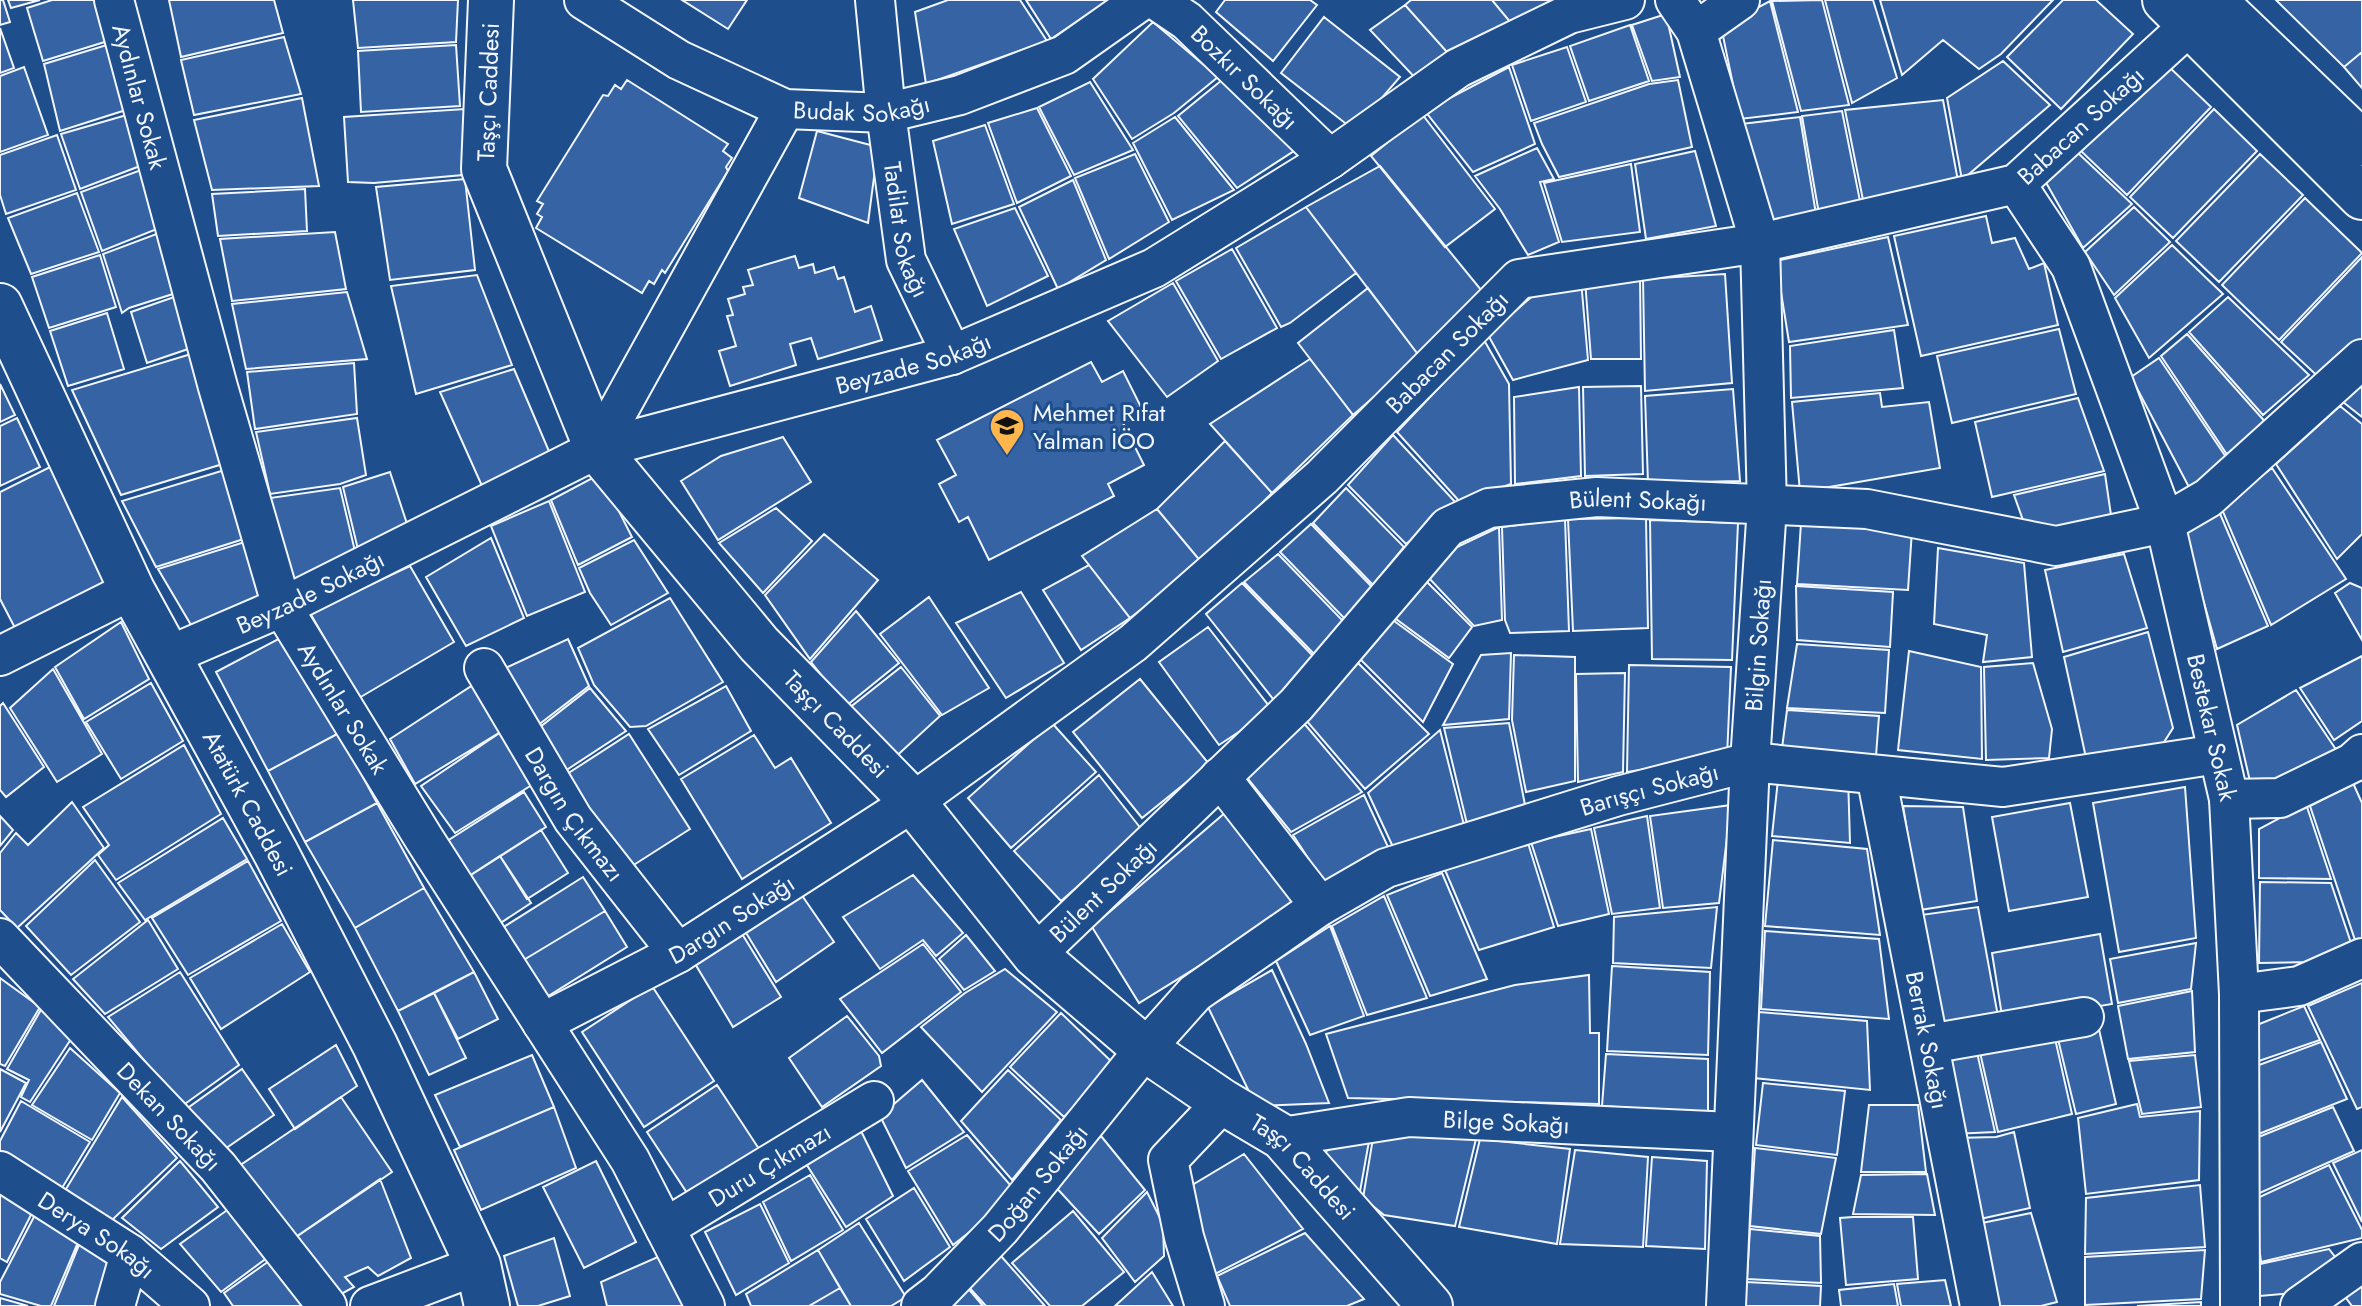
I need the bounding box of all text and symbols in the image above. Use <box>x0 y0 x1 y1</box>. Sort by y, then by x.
street label: Bozkır Sokağı <box>1183 17 1307 137</box>
street label: Aydınlar Sokak <box>104 20 176 174</box>
street label: Taşçı Caddesi <box>468 22 508 162</box>
street label: Babacan Sokağı <box>2009 58 2152 193</box>
street label: Budak Sokağı <box>792 85 933 131</box>
street label: Tadilat Sokağı <box>875 159 939 303</box>
street label: Babacan Sokağı <box>1377 282 1516 421</box>
street label: Beyzade Sokağı <box>831 323 996 403</box>
place label: Mehmet Rıfat Yalman İÖO <box>1033 395 1166 458</box>
school or university icon: Mehmet Rıfat Yalman İÖO <box>988 407 1026 457</box>
street label: Bülent Sokağı <box>1567 479 1707 519</box>
street label: Beyzade Sokağı <box>231 541 390 642</box>
street label: Bilgin Sokağı <box>1736 577 1780 713</box>
street label: Aydınlar Sokak <box>290 635 398 781</box>
street label: Bestekar Sokak <box>2178 650 2246 805</box>
street label: Taşçı Caddesi <box>776 662 898 786</box>
street label: Atatürk Caddesi <box>195 724 302 882</box>
street label: Dargın Çıkmazı <box>517 740 633 889</box>
street label: Barışçı Sokağı <box>1575 753 1722 824</box>
street label: Bülent Sokağı <box>1041 830 1165 950</box>
street label: Dargın Sokağı <box>662 865 801 973</box>
street label: Berrak Sokağı <box>1897 968 1959 1112</box>
street label: Dekan Sokağı <box>109 1054 230 1179</box>
street label: Bilge Sokağı <box>1442 1101 1570 1142</box>
street label: Taşçı Caddesi <box>1244 1105 1364 1227</box>
street label: Duru Çıkmazı <box>701 1114 837 1215</box>
street label: Doğan Sokağı <box>979 1116 1096 1250</box>
street label: Derya Sokağı <box>31 1182 164 1286</box>

